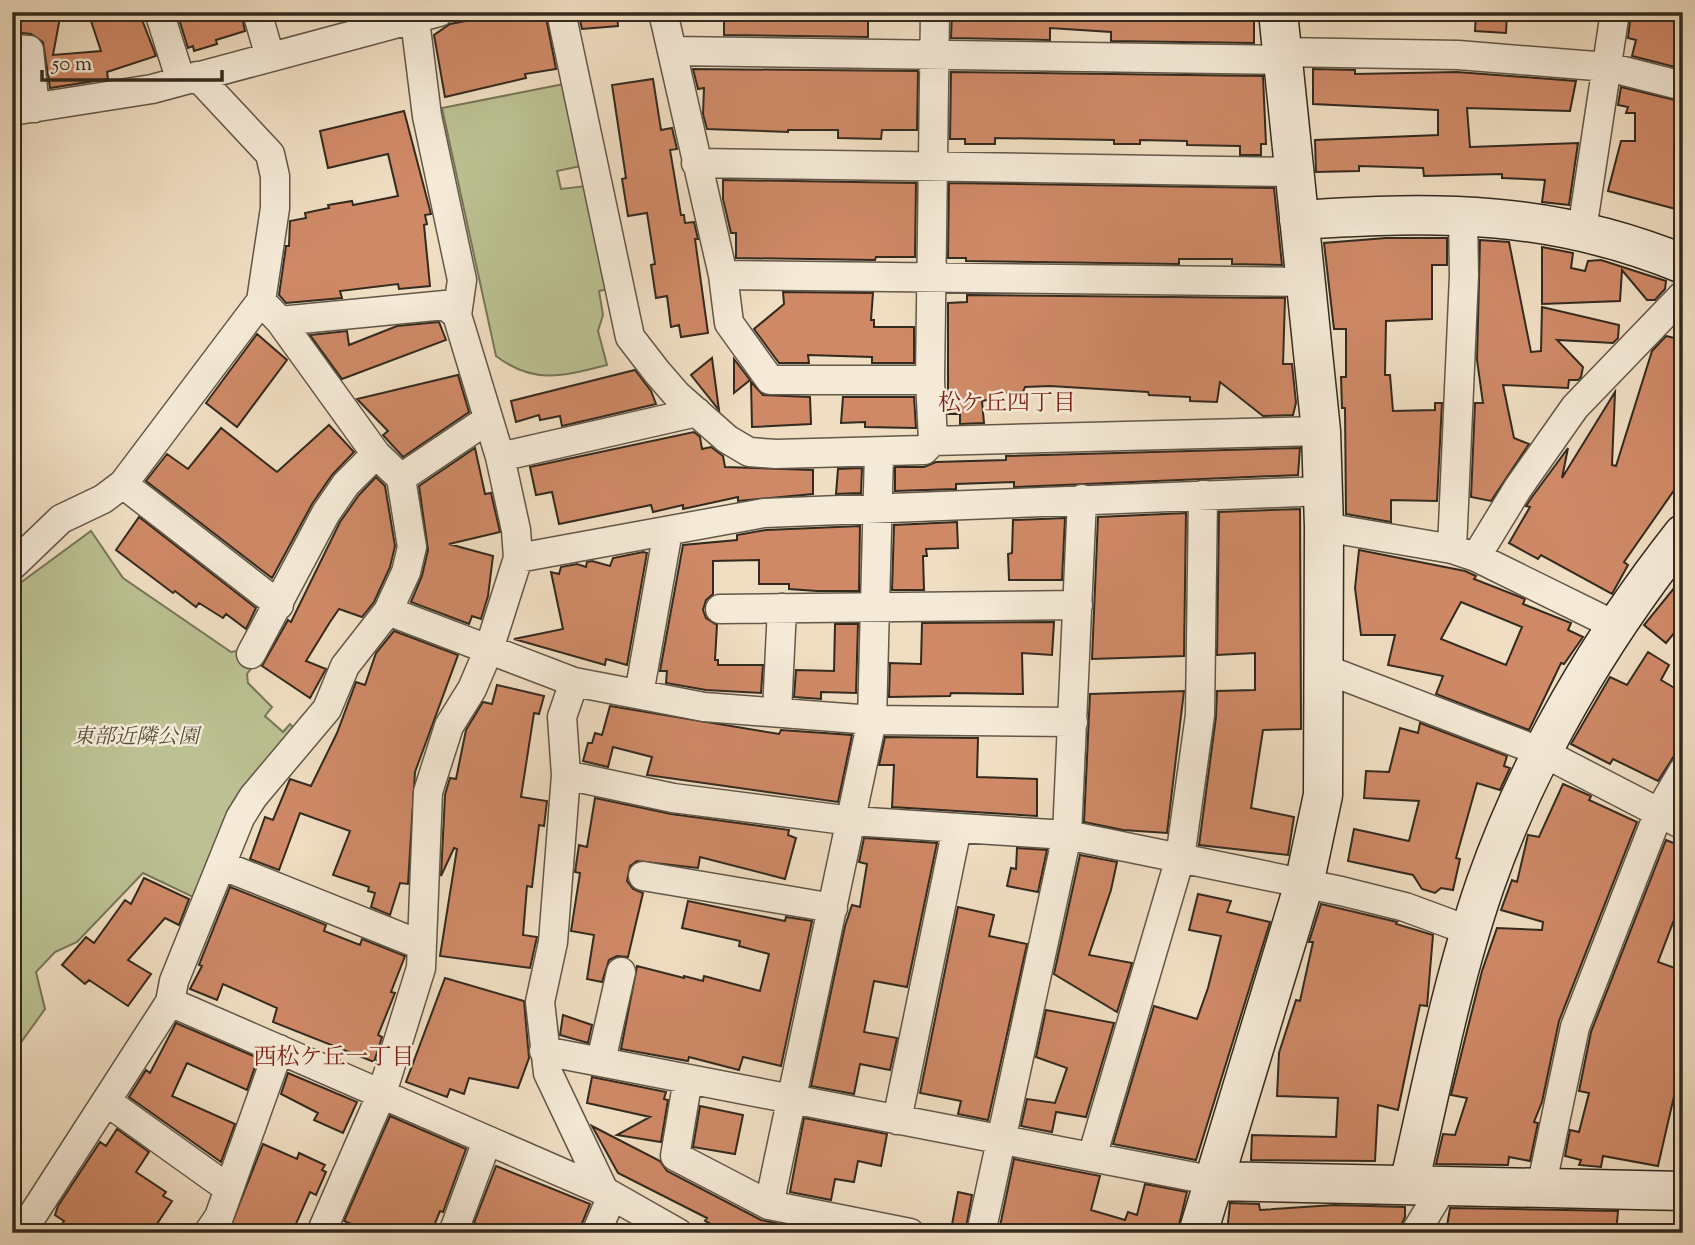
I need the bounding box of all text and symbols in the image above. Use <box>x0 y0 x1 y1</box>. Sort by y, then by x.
scale bar <box>42 38 222 82</box>
text: 50 m <box>51 50 92 80</box>
district label: 松ケ丘四丁目 <box>938 388 1076 421</box>
park label: 東部近隣公園 <box>73 723 202 753</box>
district label: 西松ケ丘一丁目 <box>254 1042 415 1075</box>

